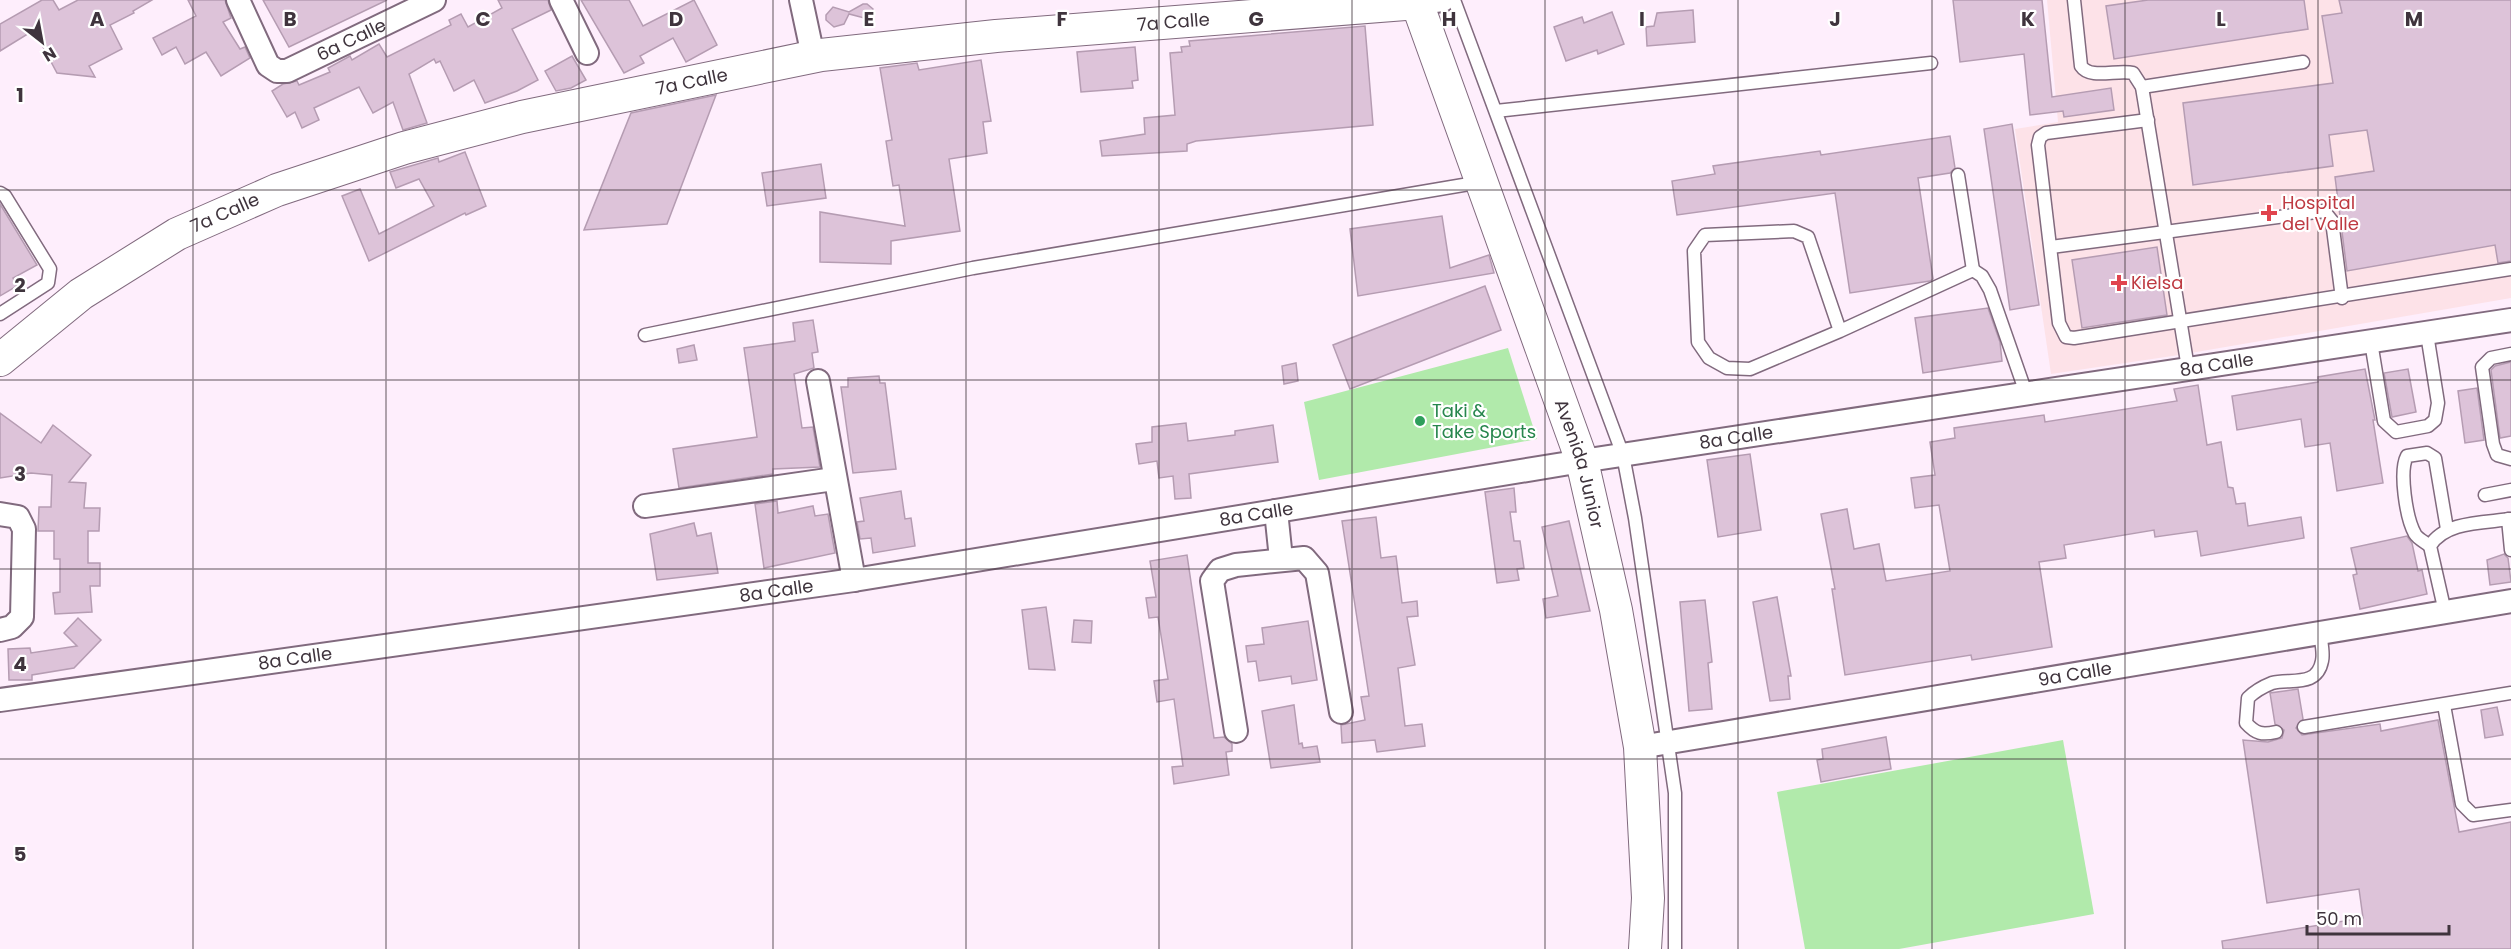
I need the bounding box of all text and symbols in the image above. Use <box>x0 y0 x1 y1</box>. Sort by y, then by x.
text: A <box>90 5 105 33</box>
text: B <box>283 5 297 33</box>
text: C <box>475 5 491 33</box>
text: D <box>669 5 683 33</box>
text: E <box>864 5 874 33</box>
text: F <box>1057 5 1068 33</box>
text: G <box>1248 5 1264 33</box>
text: H <box>1442 5 1456 33</box>
text: I <box>1639 5 1645 33</box>
text: J <box>1829 5 1841 33</box>
text: K <box>2021 5 2035 33</box>
text: L <box>2216 5 2226 33</box>
text: M <box>2405 5 2423 33</box>
street label: 7a Calle <box>1136 6 1211 37</box>
north arrow <box>12 12 72 72</box>
street label: 6a Calle <box>312 12 390 67</box>
text: N <box>38 41 61 67</box>
street label: 7a Calle <box>653 62 730 101</box>
text: 1 <box>16 81 24 109</box>
street label: 7a Calle <box>186 186 263 239</box>
place label: Hospital del Valle <box>2282 190 2359 236</box>
marker: Hospital del Valle <box>2260 204 2278 222</box>
place label: Kielsa <box>2131 270 2183 295</box>
text: 2 <box>14 271 26 299</box>
marker: Kielsa <box>2112 276 2126 290</box>
street label: 8a Calle <box>2178 346 2255 382</box>
street label: Avenida Junior <box>1549 396 1610 531</box>
place label: Taki & Take Sports <box>1432 398 1536 444</box>
marker: Taki & Take Sports <box>1413 414 1427 428</box>
street label: 8a Calle <box>1697 419 1775 455</box>
text: 3 <box>14 460 26 488</box>
street label: 8a Calle <box>1217 495 1295 532</box>
street label: 8a Calle <box>738 573 815 608</box>
street label: 8a Calle <box>256 640 334 676</box>
text: 4 <box>13 650 27 678</box>
street label: 9a Calle <box>2036 655 2114 692</box>
text: 5 <box>14 840 27 868</box>
scale bar <box>2307 898 2450 936</box>
text: 50 m <box>2316 906 2362 931</box>

